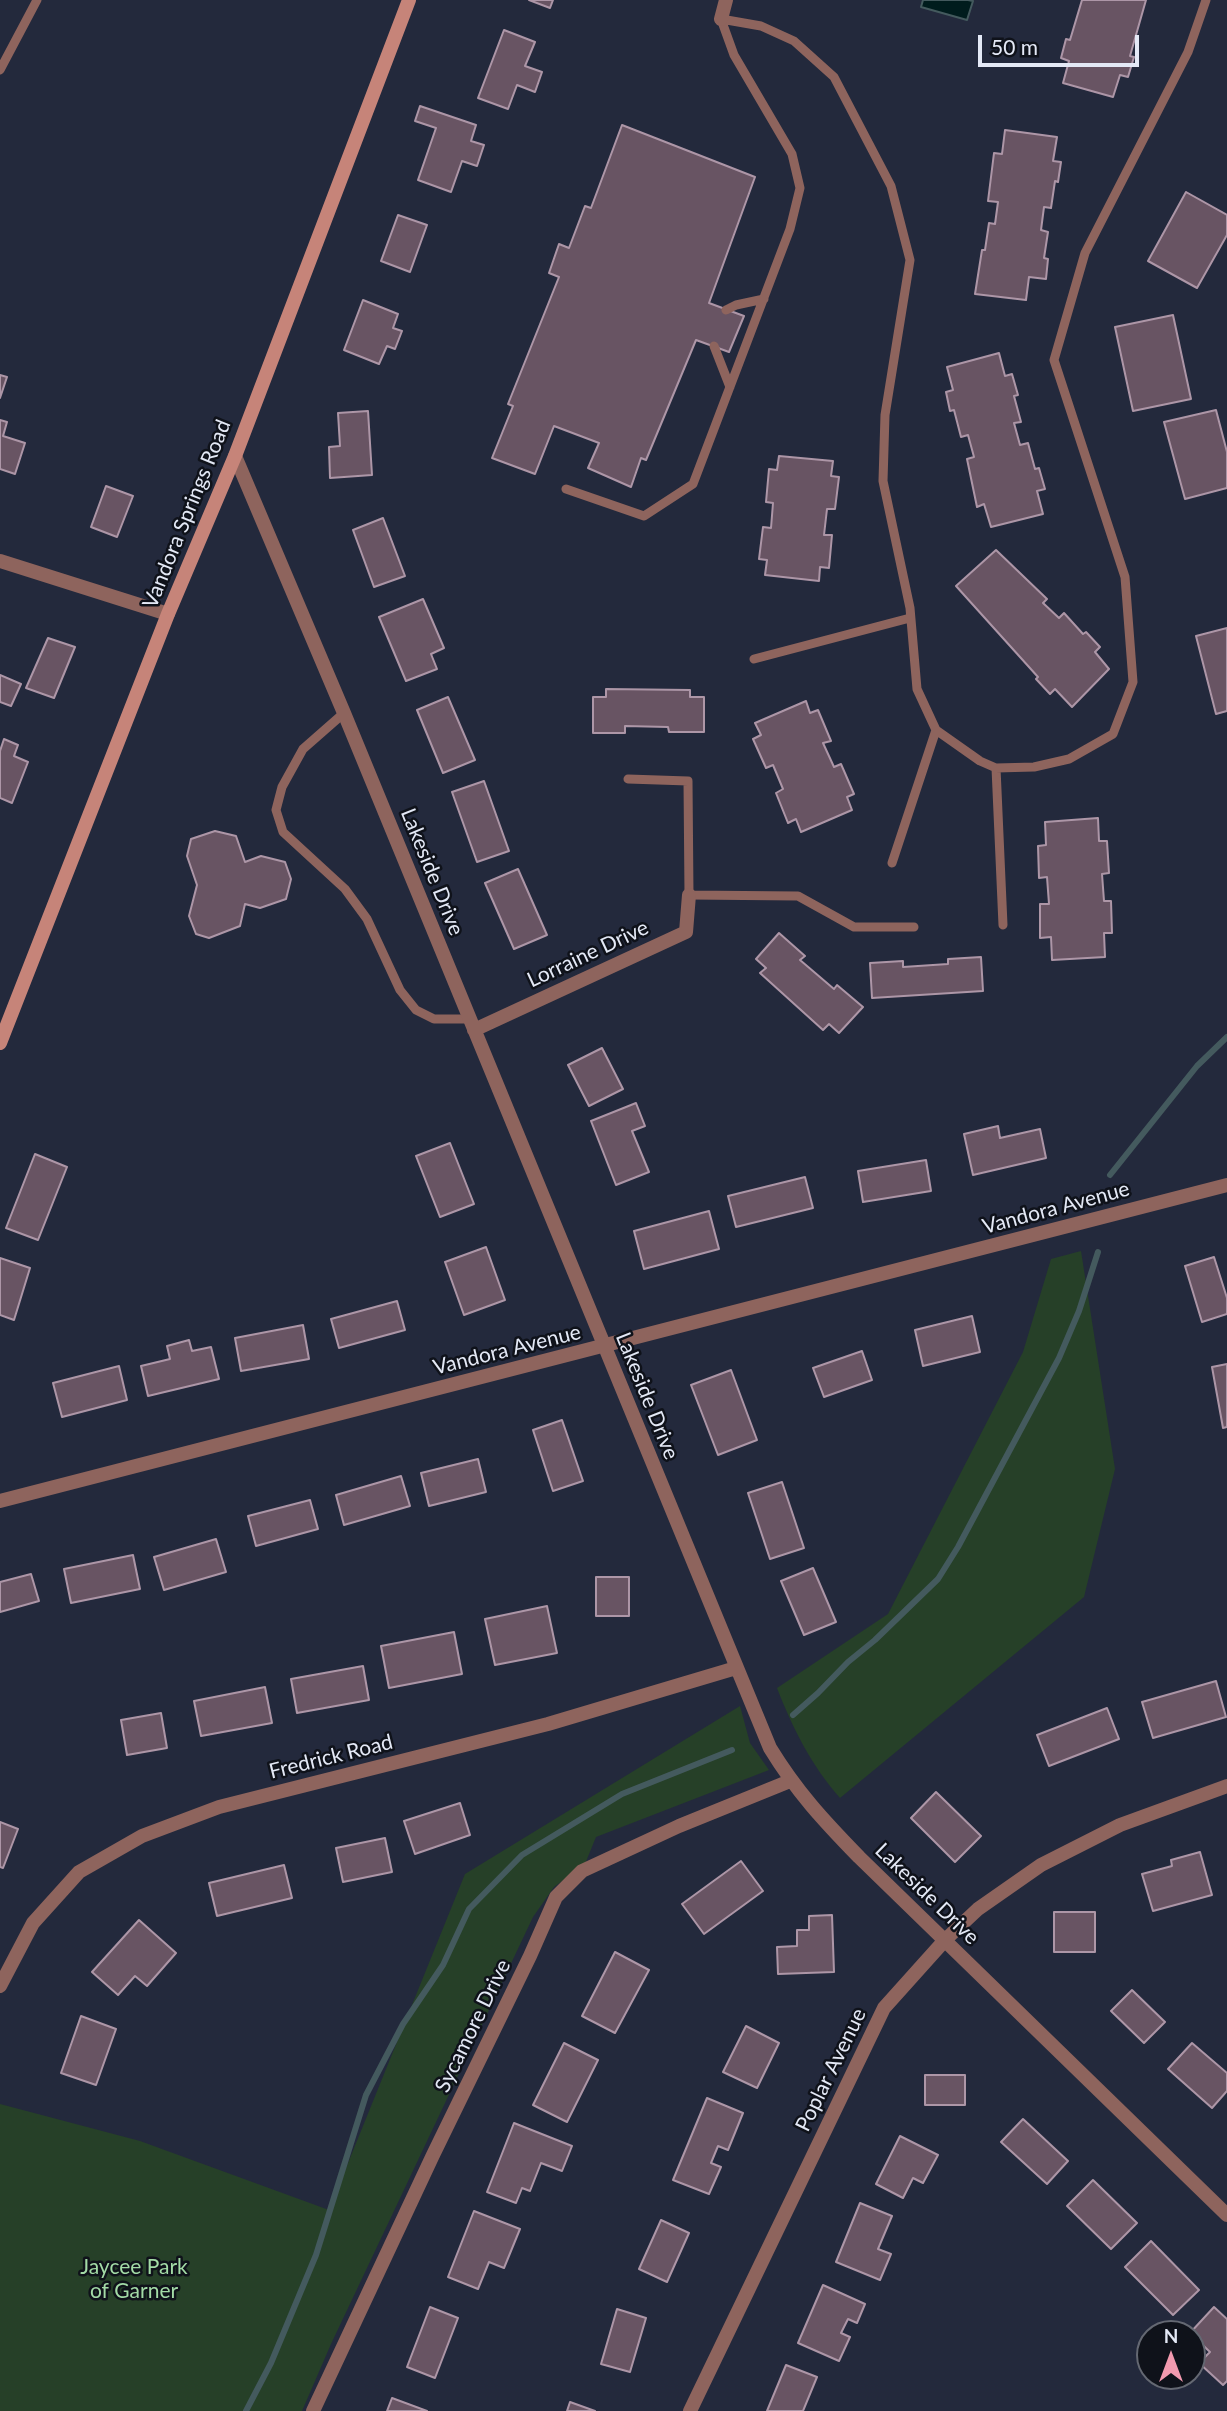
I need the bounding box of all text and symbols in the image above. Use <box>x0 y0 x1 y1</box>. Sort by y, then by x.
scale bar <box>982 21 1143 65</box>
text: 50 m <box>991 34 1038 59</box>
street label: Vandora Springs Road <box>138 416 236 612</box>
street label: Lakeside Drive <box>395 805 469 939</box>
street label: Lorraine Drive <box>523 915 653 993</box>
street label: Vandora Avenue <box>980 1176 1132 1240</box>
street label: Vandora Avenue <box>431 1319 583 1381</box>
street label: Lakeside Drive <box>610 1329 684 1463</box>
street label: Fredrick Road <box>267 1729 395 1785</box>
street label: Lakeside Drive <box>870 1838 984 1950</box>
street label: Sycamore Drive <box>430 1955 516 2097</box>
street label: Poplar Avenue <box>790 2004 872 2136</box>
park label: Jaycee Park of Garner <box>80 2254 188 2304</box>
north arrow <box>1136 2320 1206 2390</box>
text: N <box>1164 2324 1178 2347</box>

